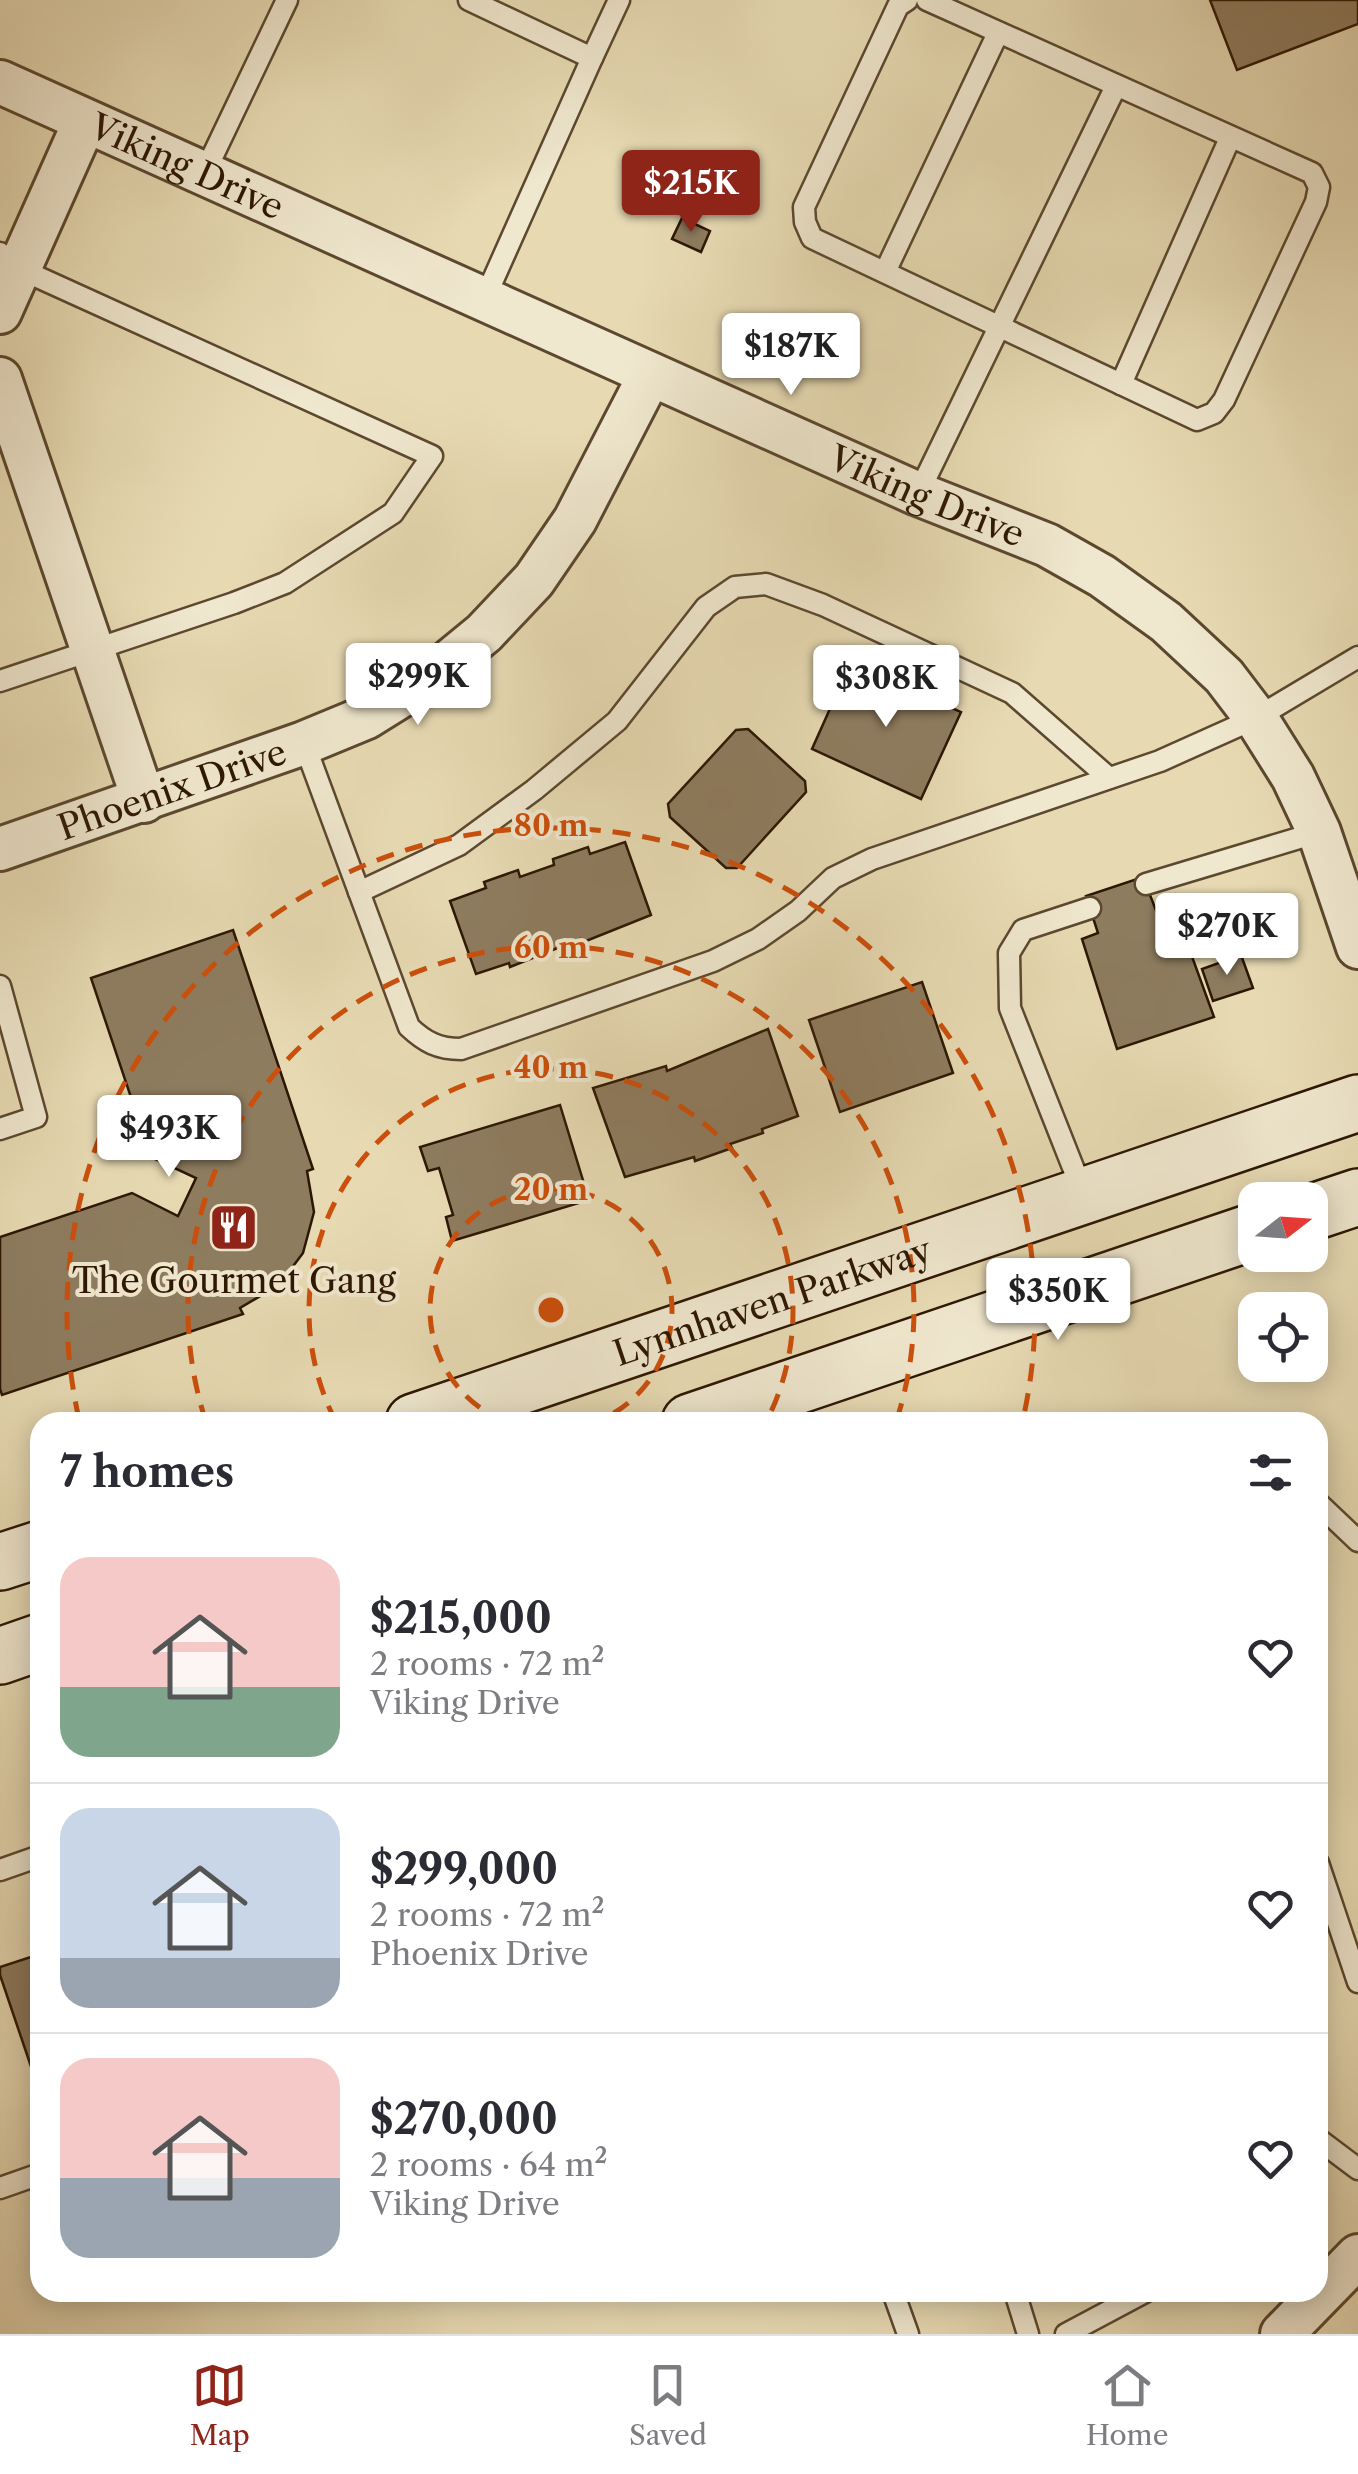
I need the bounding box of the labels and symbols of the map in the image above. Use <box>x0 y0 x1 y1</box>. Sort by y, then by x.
street label: Viking Drive <box>83 103 291 228</box>
pin: $215K <box>621 150 761 235</box>
pin: $187K <box>721 313 861 398</box>
street label: Viking Drive <box>822 435 1031 555</box>
pin: $299K <box>348 643 488 728</box>
pin: $308K <box>816 645 956 730</box>
street label: Phoenix Drive <box>52 729 292 849</box>
text: 80 m <box>513 807 589 844</box>
pin: $270K <box>1157 893 1297 978</box>
text: 60 m <box>514 929 588 966</box>
text: 40 m <box>514 1049 588 1086</box>
pin: $493K <box>99 1095 239 1180</box>
text: 20 m <box>514 1171 588 1208</box>
north arrow <box>1238 1182 1328 1272</box>
restaurant icon: The Gourmet Gang <box>208 1202 260 1254</box>
street label: Lynnhaven Parkway <box>607 1227 937 1375</box>
pin: $350K <box>988 1258 1128 1343</box>
place label: The Gourmet Gang <box>72 1259 396 1302</box>
centre of rings <box>533 1292 569 1328</box>

